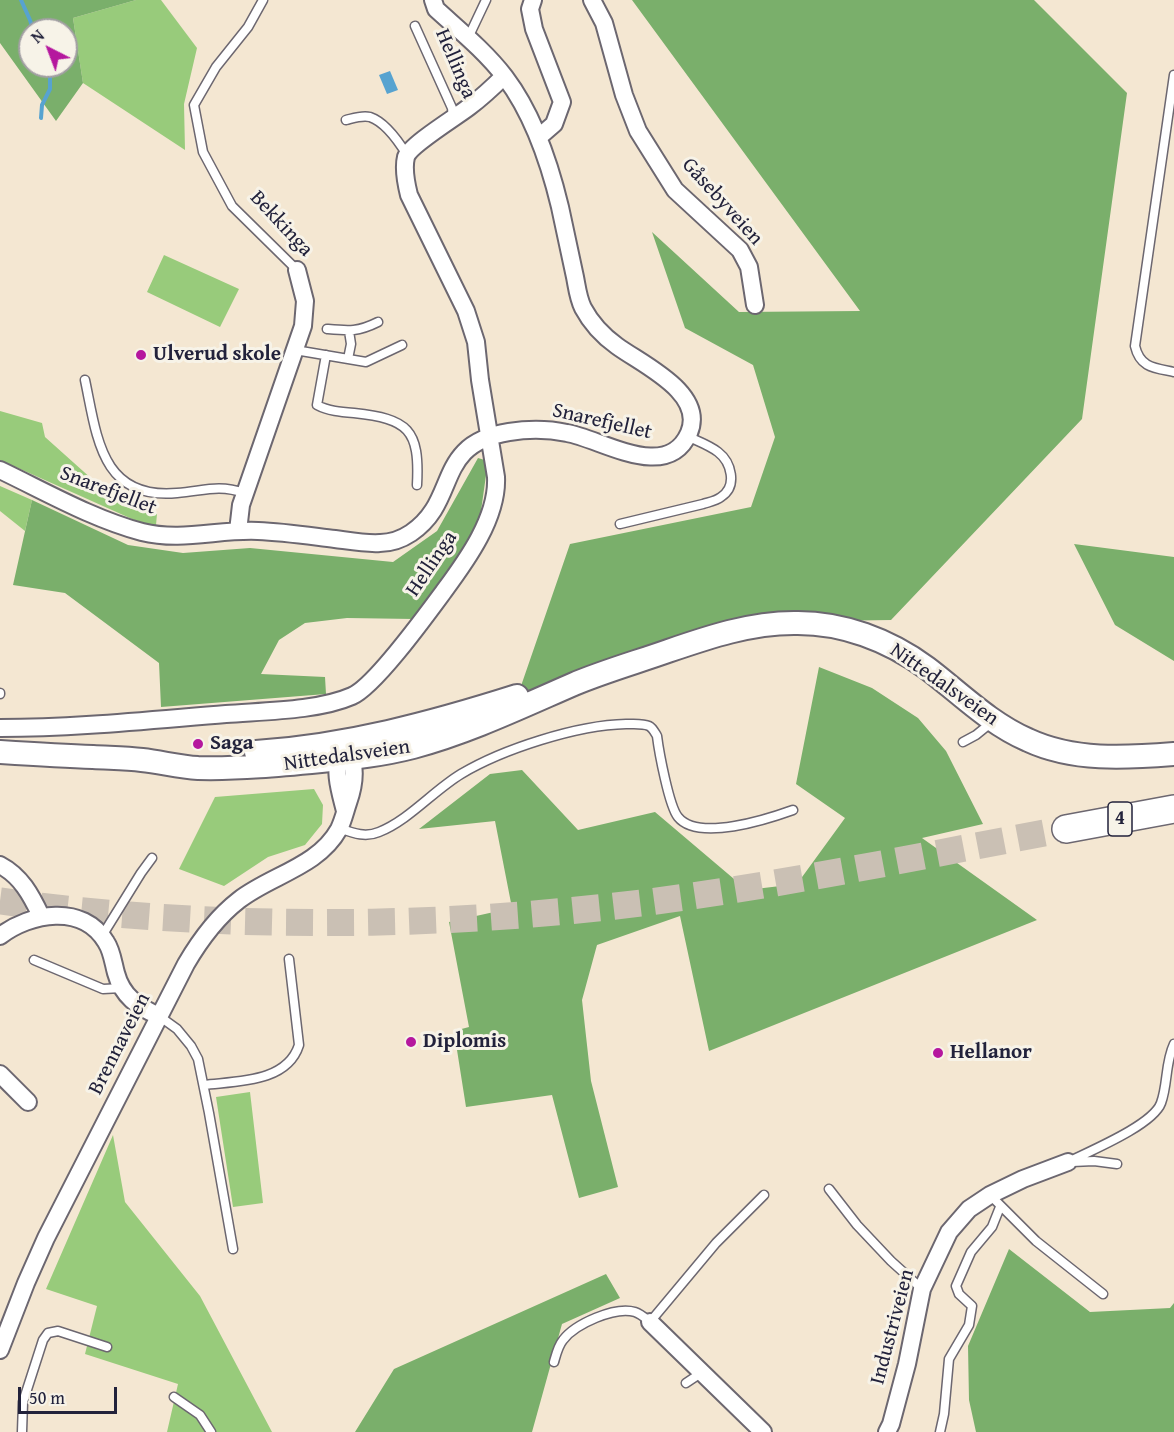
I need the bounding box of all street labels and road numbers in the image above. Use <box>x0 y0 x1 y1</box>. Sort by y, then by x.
street label: Hellinga <box>429 25 481 103</box>
street label: Gåsebyveien <box>676 153 768 251</box>
street label: Bekkinga <box>244 186 318 262</box>
street label: Snarefjellet <box>550 398 654 446</box>
street label: Snarefjellet <box>56 461 160 521</box>
street label: Hellinga <box>401 526 463 602</box>
street label: Nittedalsveien <box>885 638 1003 732</box>
street label: Nittedalsveien <box>282 735 412 777</box>
road number: 4 <box>1108 802 1132 836</box>
street label: Brennaveien <box>84 989 156 1099</box>
street label: Industriveien <box>865 1267 921 1387</box>

